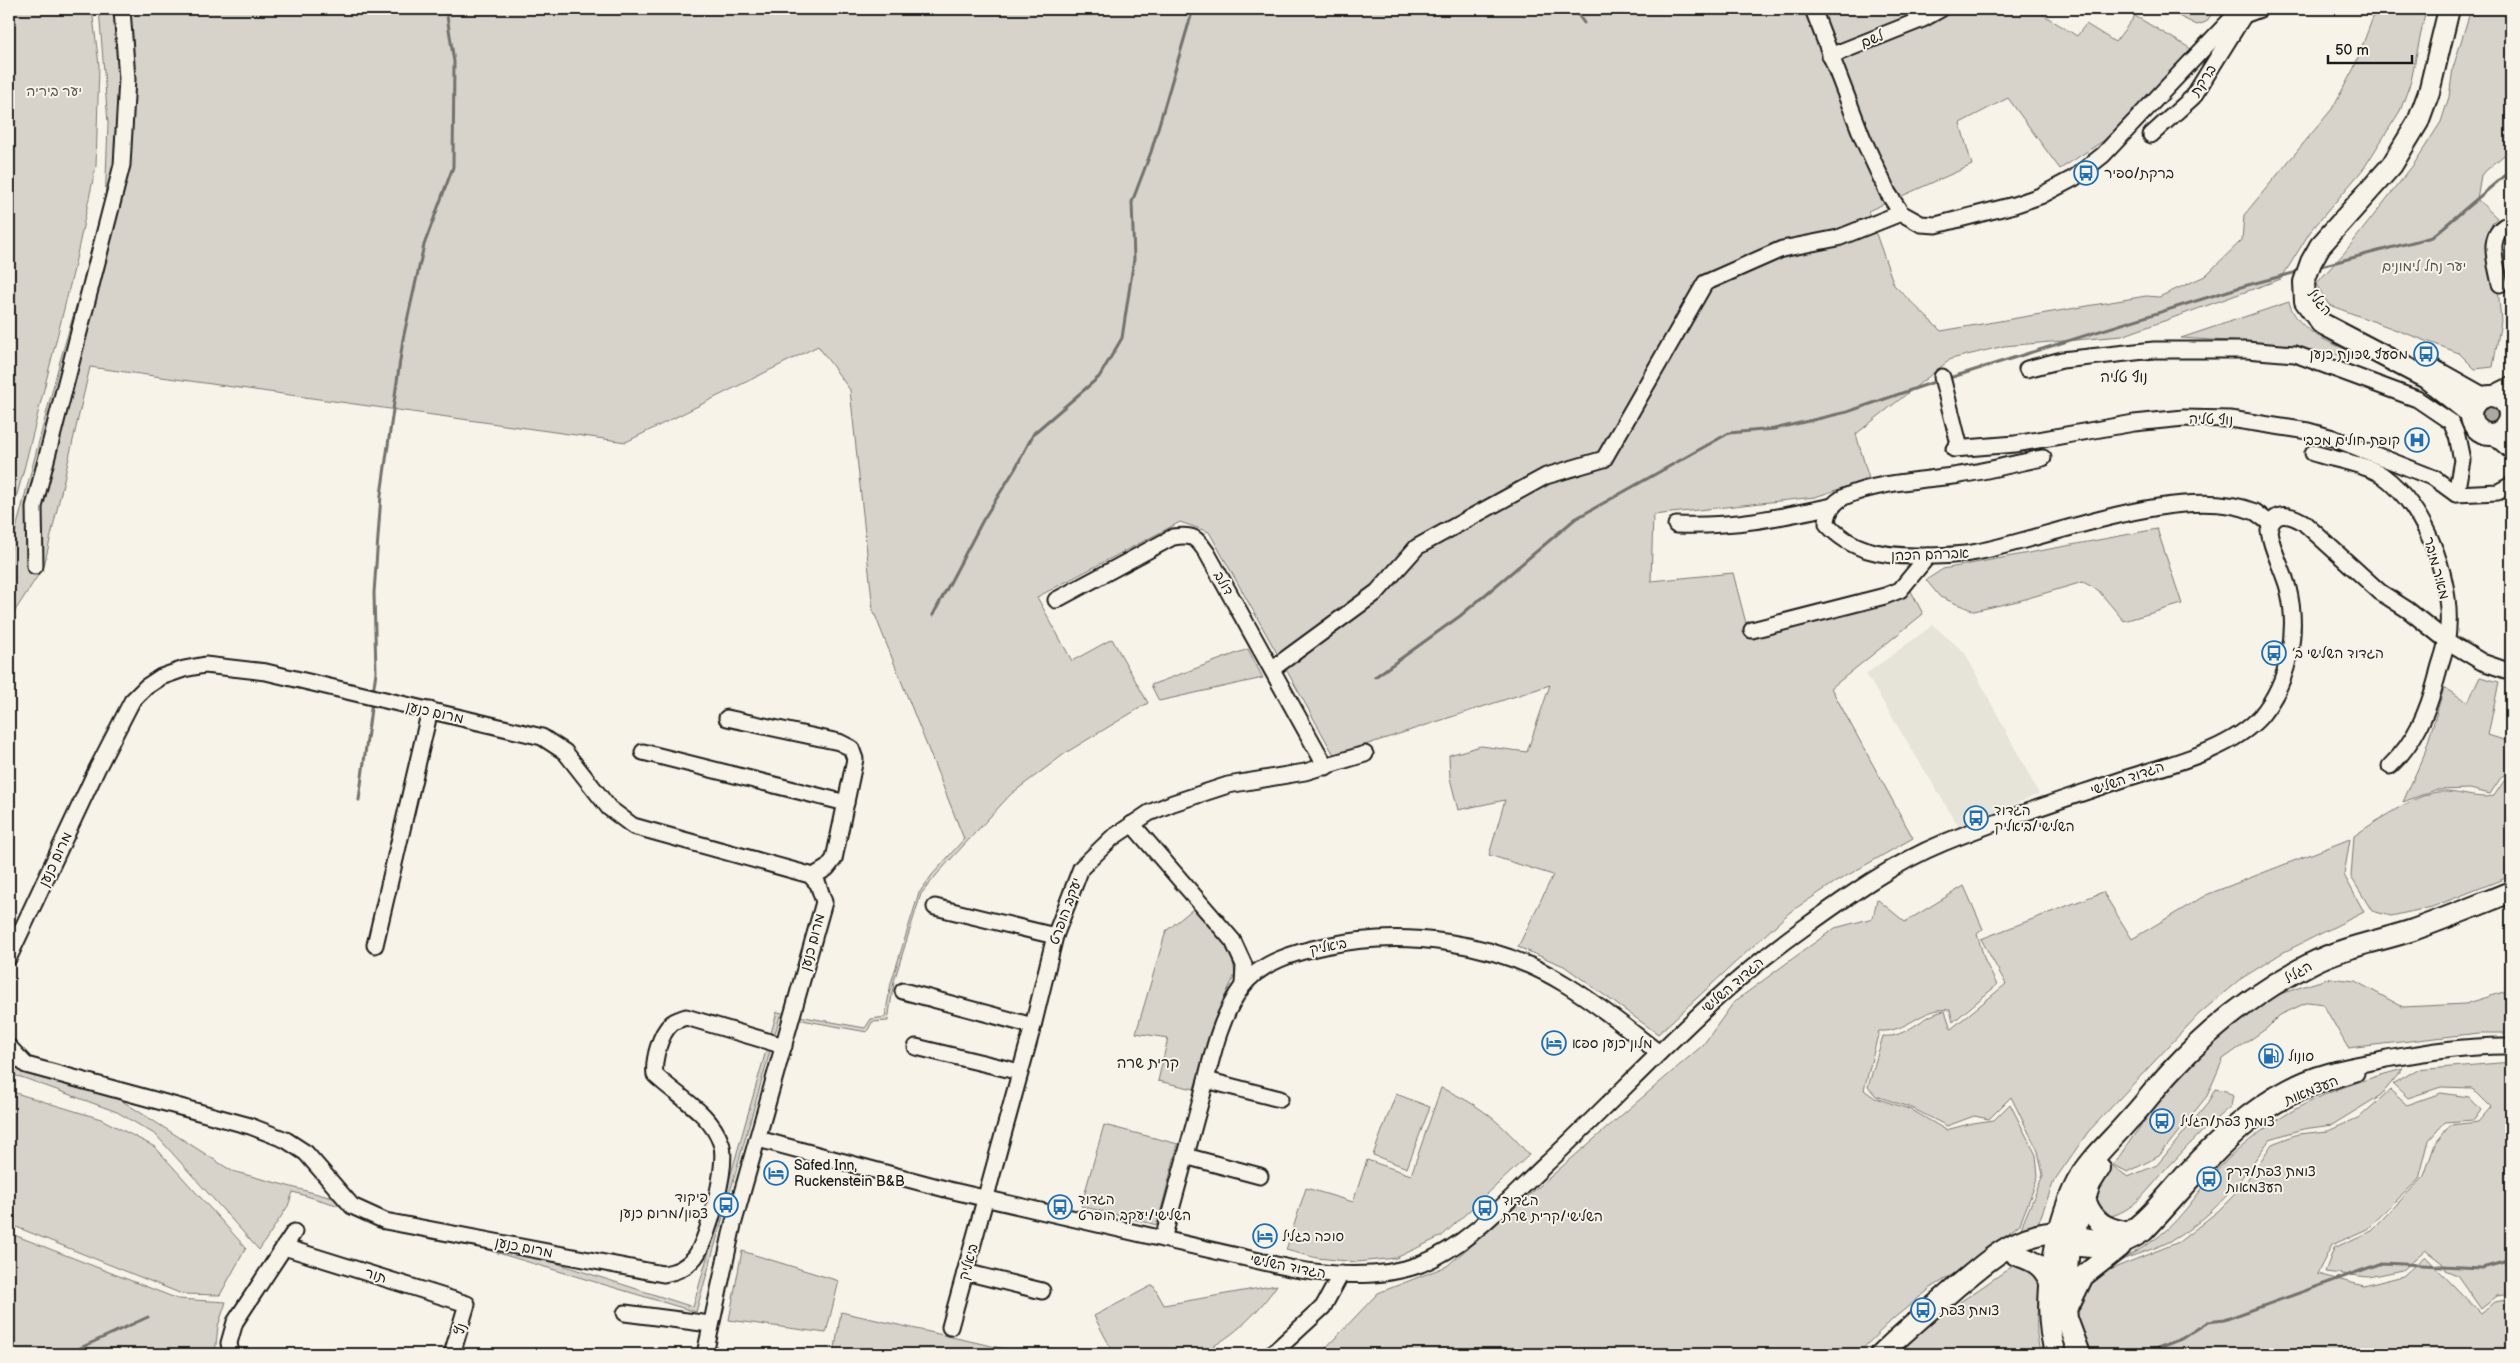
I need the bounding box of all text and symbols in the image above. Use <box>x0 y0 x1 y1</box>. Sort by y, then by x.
street label: לשם <box>1858 27 1887 52</box>
scale bar <box>2328 32 2411 64</box>
text: 50 m <box>2335 41 2369 60</box>
street label: ברקת <box>2186 61 2220 100</box>
park label: יער ביריה <box>26 83 82 100</box>
bus stop icon: ברקת/ספיר <box>2073 160 2099 186</box>
place label: ברקת/ספיר <box>2104 165 2174 182</box>
park label: יער נחל לימונים <box>2382 258 2466 275</box>
street label: הגליל <box>2304 286 2336 319</box>
bus stop icon: מסעף שכונת כנען <box>2413 341 2439 367</box>
place label: מסעף שכונת כנען <box>2309 346 2408 363</box>
district label: נוף טליה <box>2100 368 2148 387</box>
street label: נוף טליה <box>2189 410 2233 429</box>
hospital icon: קופת חולים מכבי <box>2404 427 2430 453</box>
place label: קופת חולים מכבי <box>2303 432 2400 449</box>
street label: מאיר מיבר <box>2420 535 2453 601</box>
street label: אברהם הכהן <box>1891 545 1969 564</box>
street label: דולב <box>1210 568 1237 599</box>
bus stop icon: הגדוד השלישי ב׳ <box>2261 640 2287 666</box>
place label: הגדוד השלישי ב׳ <box>2292 645 2384 662</box>
street label: מרום כנען <box>404 698 465 727</box>
street label: הגדוד השלישי <box>2088 758 2166 799</box>
place label: הגדוד השלישי/ביאליק <box>1994 802 2075 835</box>
bus stop icon: הגדוד השלישי/ביאליק <box>1963 805 1989 831</box>
street label: מרום כנען <box>35 829 76 889</box>
street label: יעקב הופרט <box>1045 875 1085 947</box>
street label: מרום כנען <box>797 912 828 973</box>
street label: ביאליק <box>1308 935 1348 958</box>
street label: הגדוד השלישי <box>1698 954 1767 1017</box>
street label: הגליל <box>2281 958 2315 987</box>
hotel icon: מלון כנען ספא <box>1541 1030 1567 1056</box>
place label: מלון כנען ספא <box>1572 1035 1653 1052</box>
fuel station icon: סונול <box>2258 1043 2284 1069</box>
place label: סונול <box>2288 1048 2314 1065</box>
district label: קרית שרה <box>1117 1054 1179 1073</box>
street label: העצמאות <box>2281 1072 2341 1109</box>
bus stop icon: צומת צפת/הגליל <box>2149 1108 2175 1134</box>
place label: צומת צפת/הגליל <box>2180 1113 2275 1130</box>
place label: Safed Inn, Ruckenstein B&B <box>794 1157 905 1190</box>
hotel icon: Safed Inn, Ruckenstein B&B <box>763 1160 789 1186</box>
place label: צומת צפת/דרך העצמאות <box>2225 1163 2316 1196</box>
bus stop icon: צומת צפת/דרך העצמאות <box>2196 1166 2222 1192</box>
place label: פיקוד צפון/מרום כנען <box>619 1189 708 1222</box>
place label: הגדוד השלישי/יעקב הופרט <box>1078 1191 1191 1224</box>
bus stop icon: פיקוד צפון/מרום כנען <box>713 1192 739 1218</box>
place label: הגדוד השלישי/קרית שרת <box>1501 1192 1603 1225</box>
bus stop icon: הגדוד השלישי/יעקב הופרט <box>1047 1194 1073 1220</box>
bus stop icon: הגדוד השלישי/קרית שרת <box>1472 1195 1498 1221</box>
hotel icon: סוכה בגליל <box>1252 1223 1278 1249</box>
place label: סוכה בגליל <box>1282 1228 1344 1245</box>
street label: מרום כנען <box>493 1234 554 1261</box>
street label: ביאליק <box>955 1242 982 1283</box>
street label: הגדוד השלישי <box>1248 1251 1327 1282</box>
street label: תור <box>363 1264 389 1287</box>
bus stop icon: צומת צפת <box>1910 1297 1936 1323</box>
place label: צומת צפת <box>1939 1302 1999 1319</box>
street label: נץ <box>451 1321 470 1337</box>

